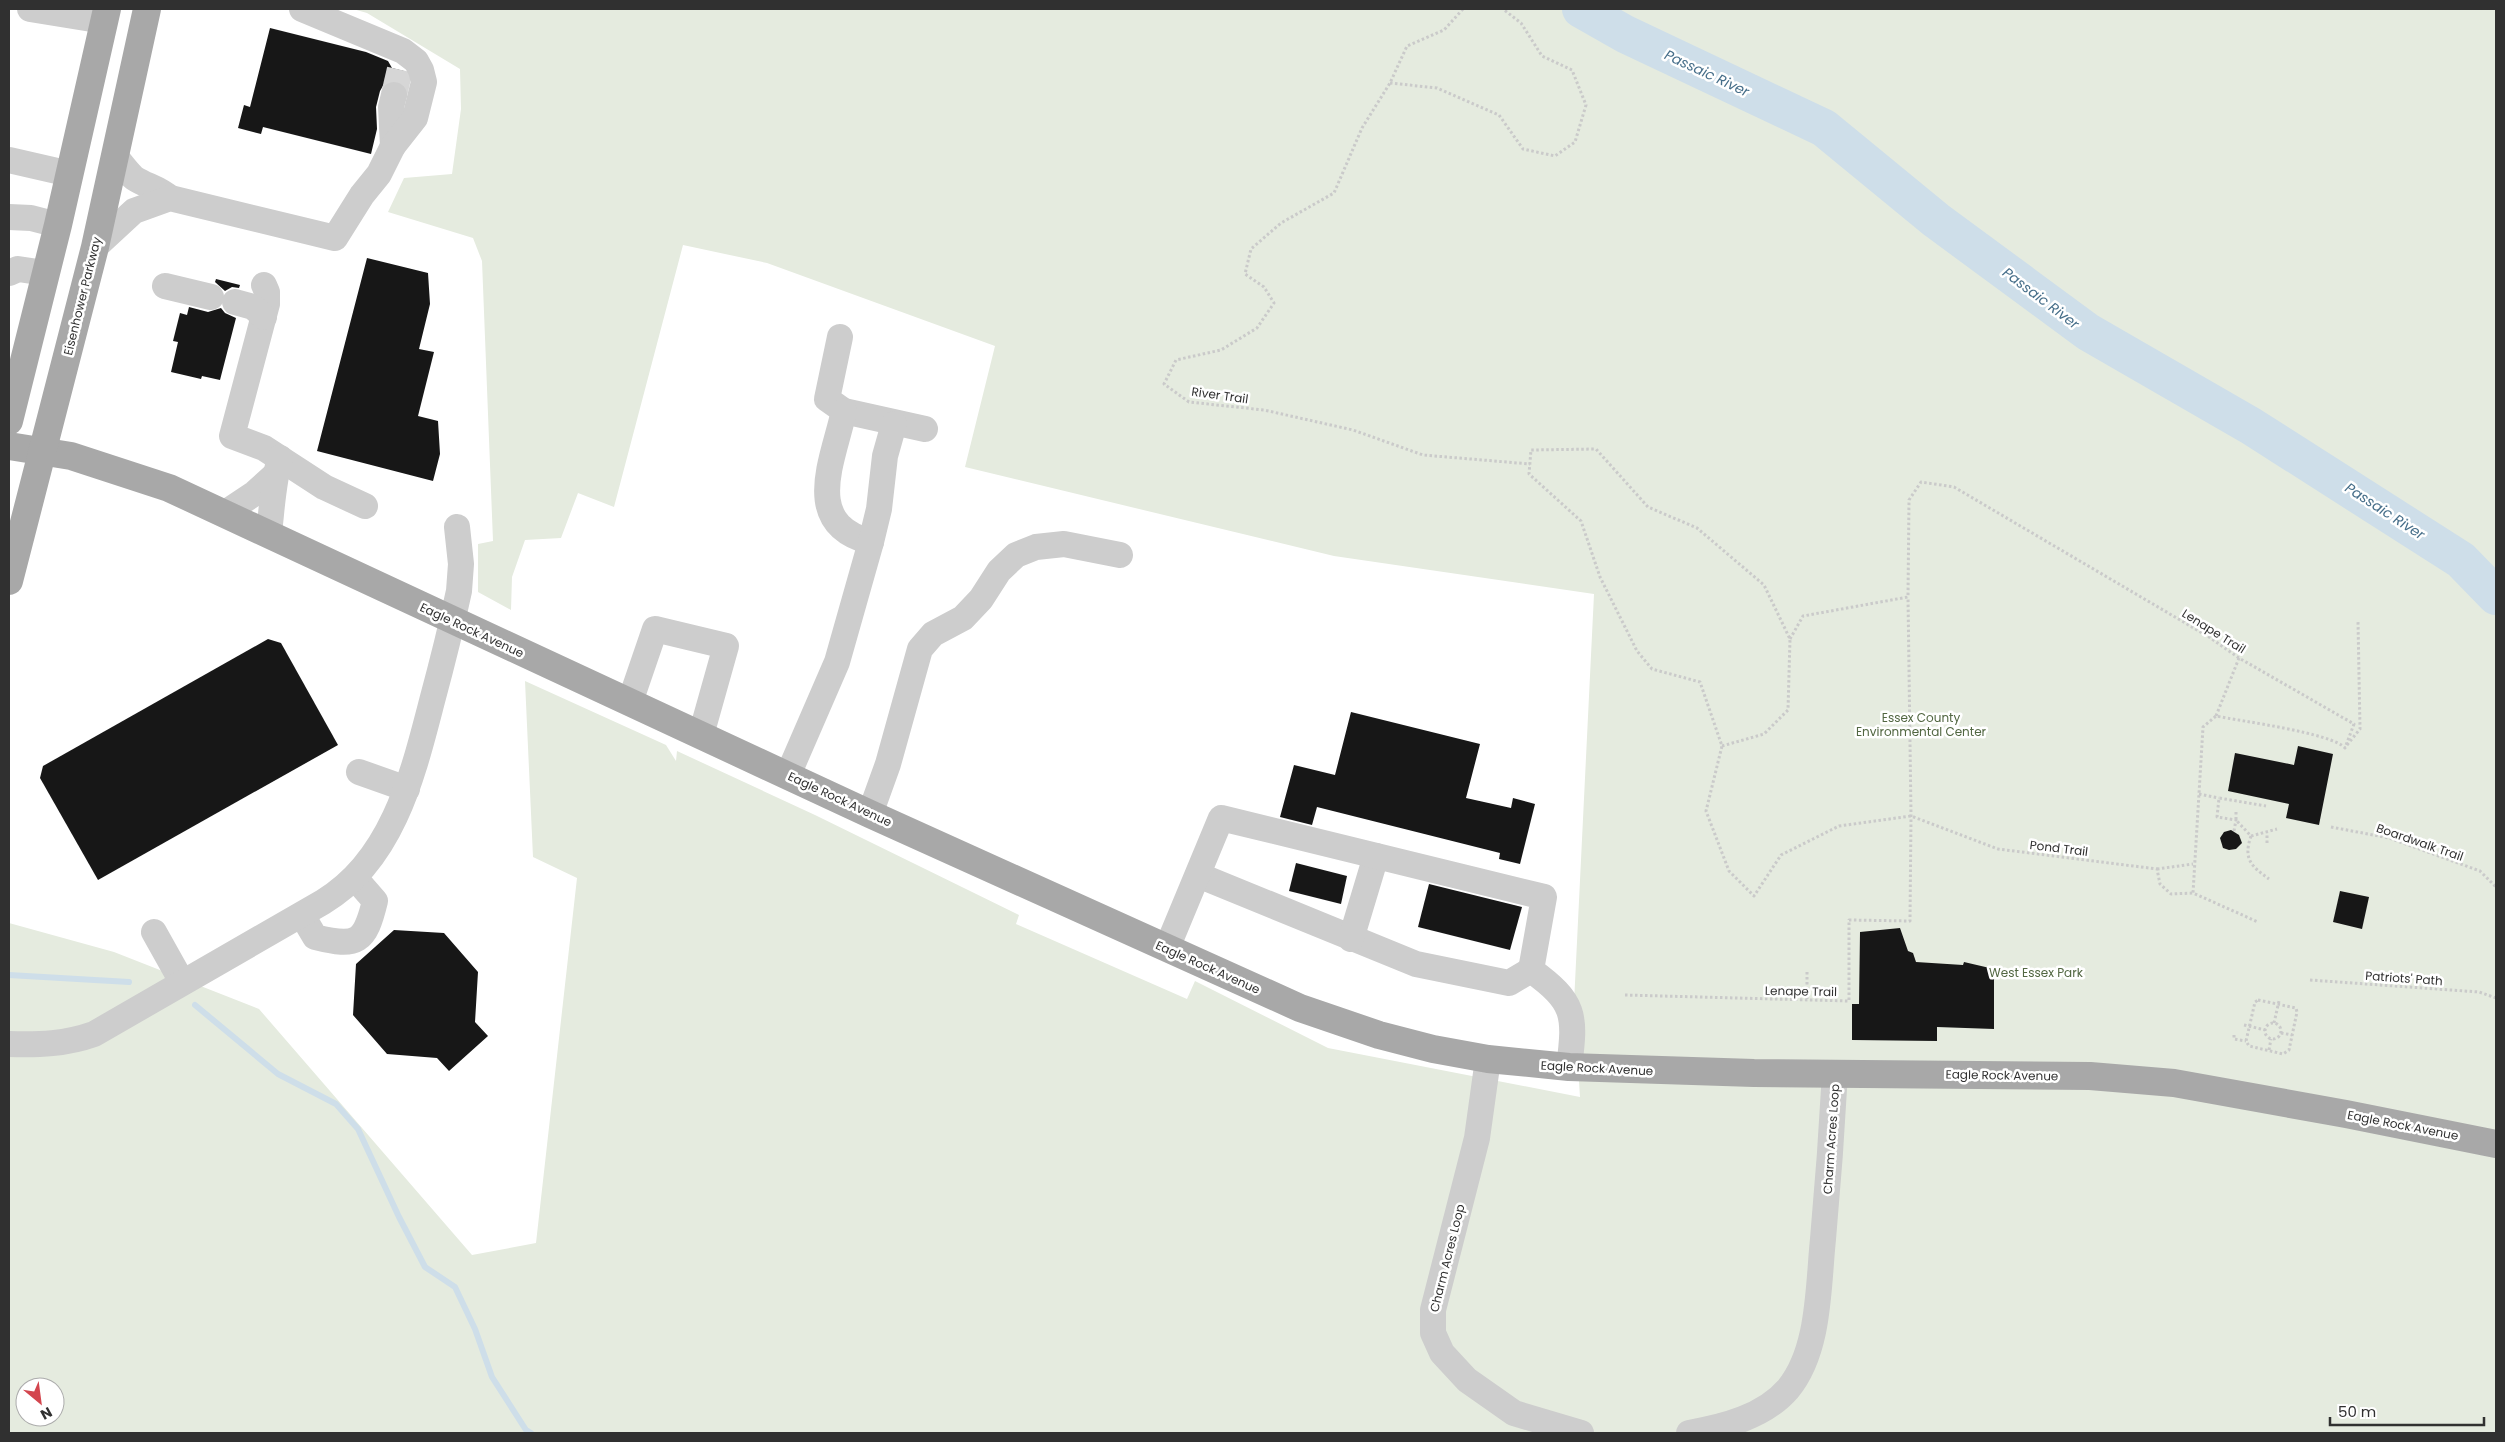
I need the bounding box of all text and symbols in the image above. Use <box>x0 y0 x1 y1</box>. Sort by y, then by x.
water label: Passaic River <box>1661 45 1753 102</box>
street label: Eisenhower Parkway <box>59 235 105 357</box>
water label: Passaic River <box>1998 262 2084 334</box>
street label: River Trail <box>1191 383 1249 407</box>
water label: Passaic River <box>2341 478 2429 545</box>
street label: Eagle Rock Avenue <box>417 598 527 662</box>
street label: Lenape Trail <box>2179 605 2249 657</box>
park label: Essex County Environmental Center <box>1856 709 1987 740</box>
street label: Eagle Rock Avenue <box>785 767 895 831</box>
street label: Boardwalk Trail <box>2374 819 2466 865</box>
street label: Pond Trail <box>2029 836 2089 860</box>
street label: Eagle Rock Avenue <box>1153 936 1263 998</box>
park label: West Essex Park <box>1989 964 2084 981</box>
street label: Patriots' Path <box>2365 967 2443 989</box>
street label: Lenape Trail <box>1765 982 1837 1000</box>
street label: Eagle Rock Avenue <box>1540 1057 1654 1079</box>
street label: Eagle Rock Avenue <box>1946 1066 2058 1084</box>
street label: Charm Acres Loop <box>1819 1083 1843 1195</box>
street label: Eagle Rock Avenue <box>2346 1106 2460 1144</box>
street label: Charm Acres Loop <box>1425 1202 1469 1314</box>
north arrow <box>15 1377 65 1427</box>
scale bar <box>2330 1394 2484 1426</box>
text: 50 m <box>2338 1401 2376 1422</box>
text: N <box>37 1402 56 1425</box>

